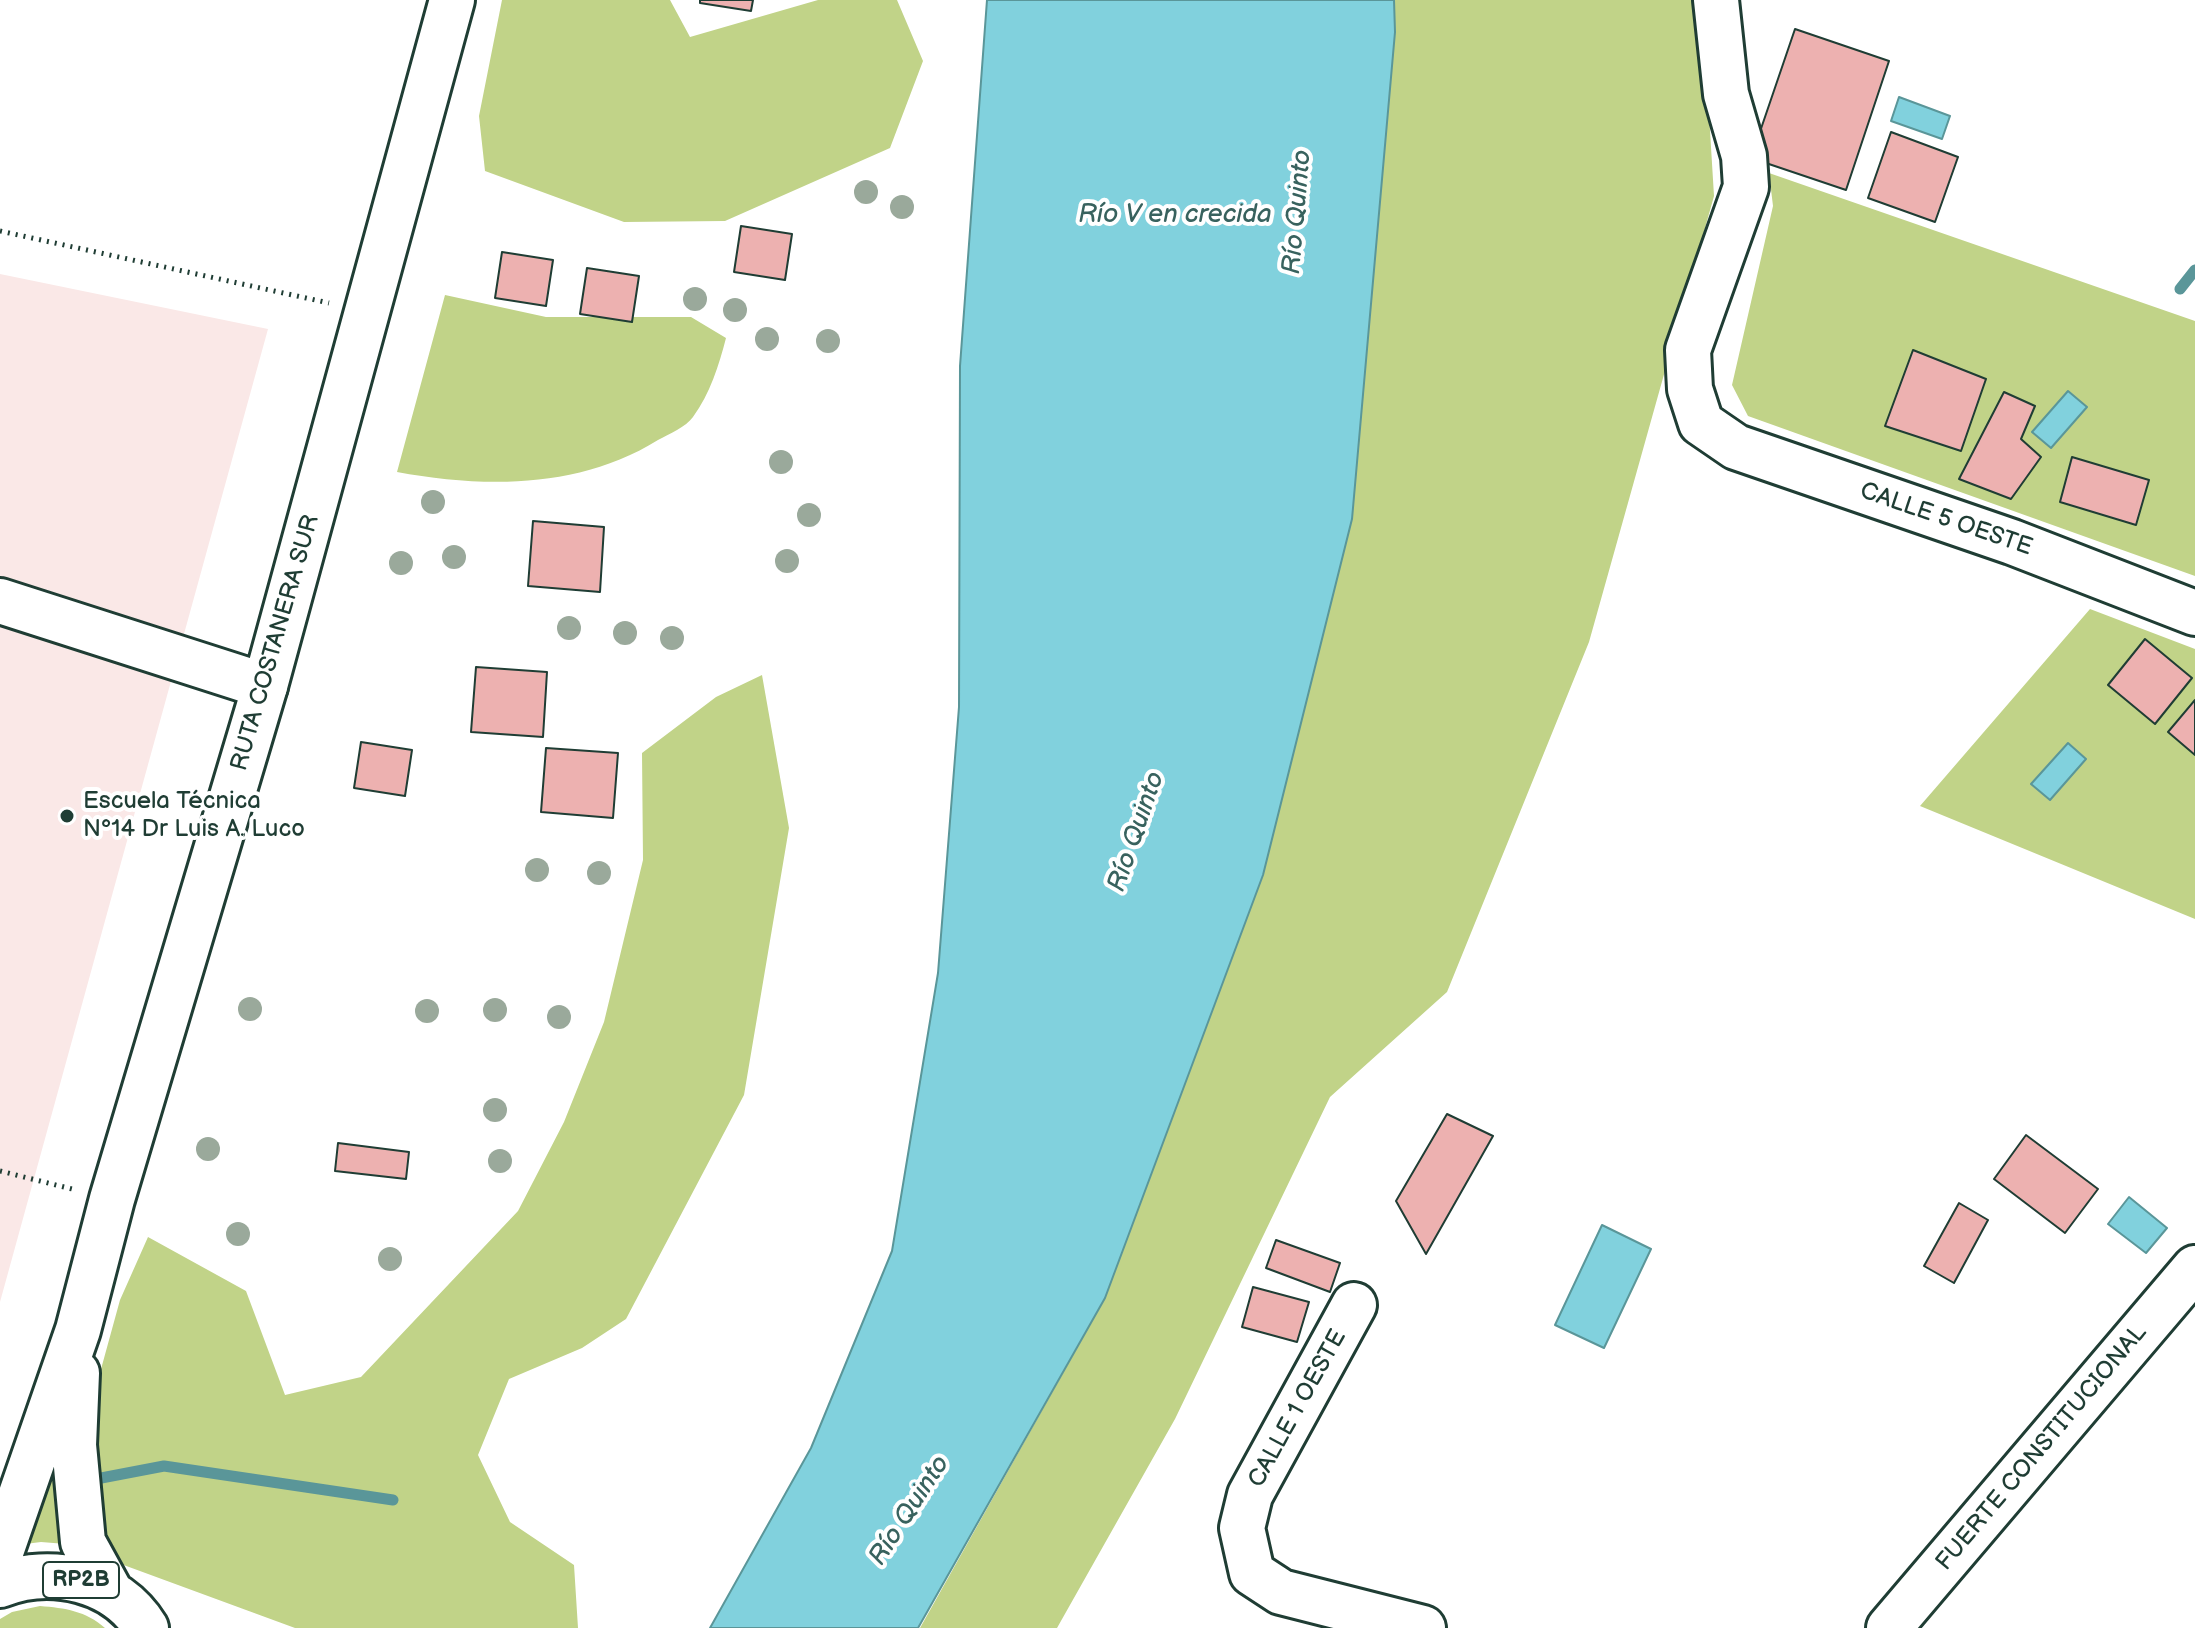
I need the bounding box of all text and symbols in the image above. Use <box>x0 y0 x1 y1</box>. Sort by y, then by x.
water label: Río Quinto <box>1277 149 1319 275</box>
water label: Río V en crecida <box>1078 199 1272 231</box>
street label: CALLE 5 OESTE <box>1856 477 2036 563</box>
street label: RUTA COSTANERA SUR <box>226 512 326 774</box>
water label: Río Quinto <box>1102 768 1172 896</box>
place label: Escuela Técnica Nº14 Dr Luis A. Luco <box>83 788 305 844</box>
marker: Escuela Técnica Nº14 Dr Luis A. Luco <box>58 807 76 825</box>
street label: FUERTE CONSTITUCIONAL <box>1931 1319 2153 1577</box>
street label: CALLE 1 OESTE <box>1243 1325 1353 1493</box>
water label: Río Quinto <box>863 1450 957 1572</box>
road number: RP2B <box>43 1562 119 1598</box>

